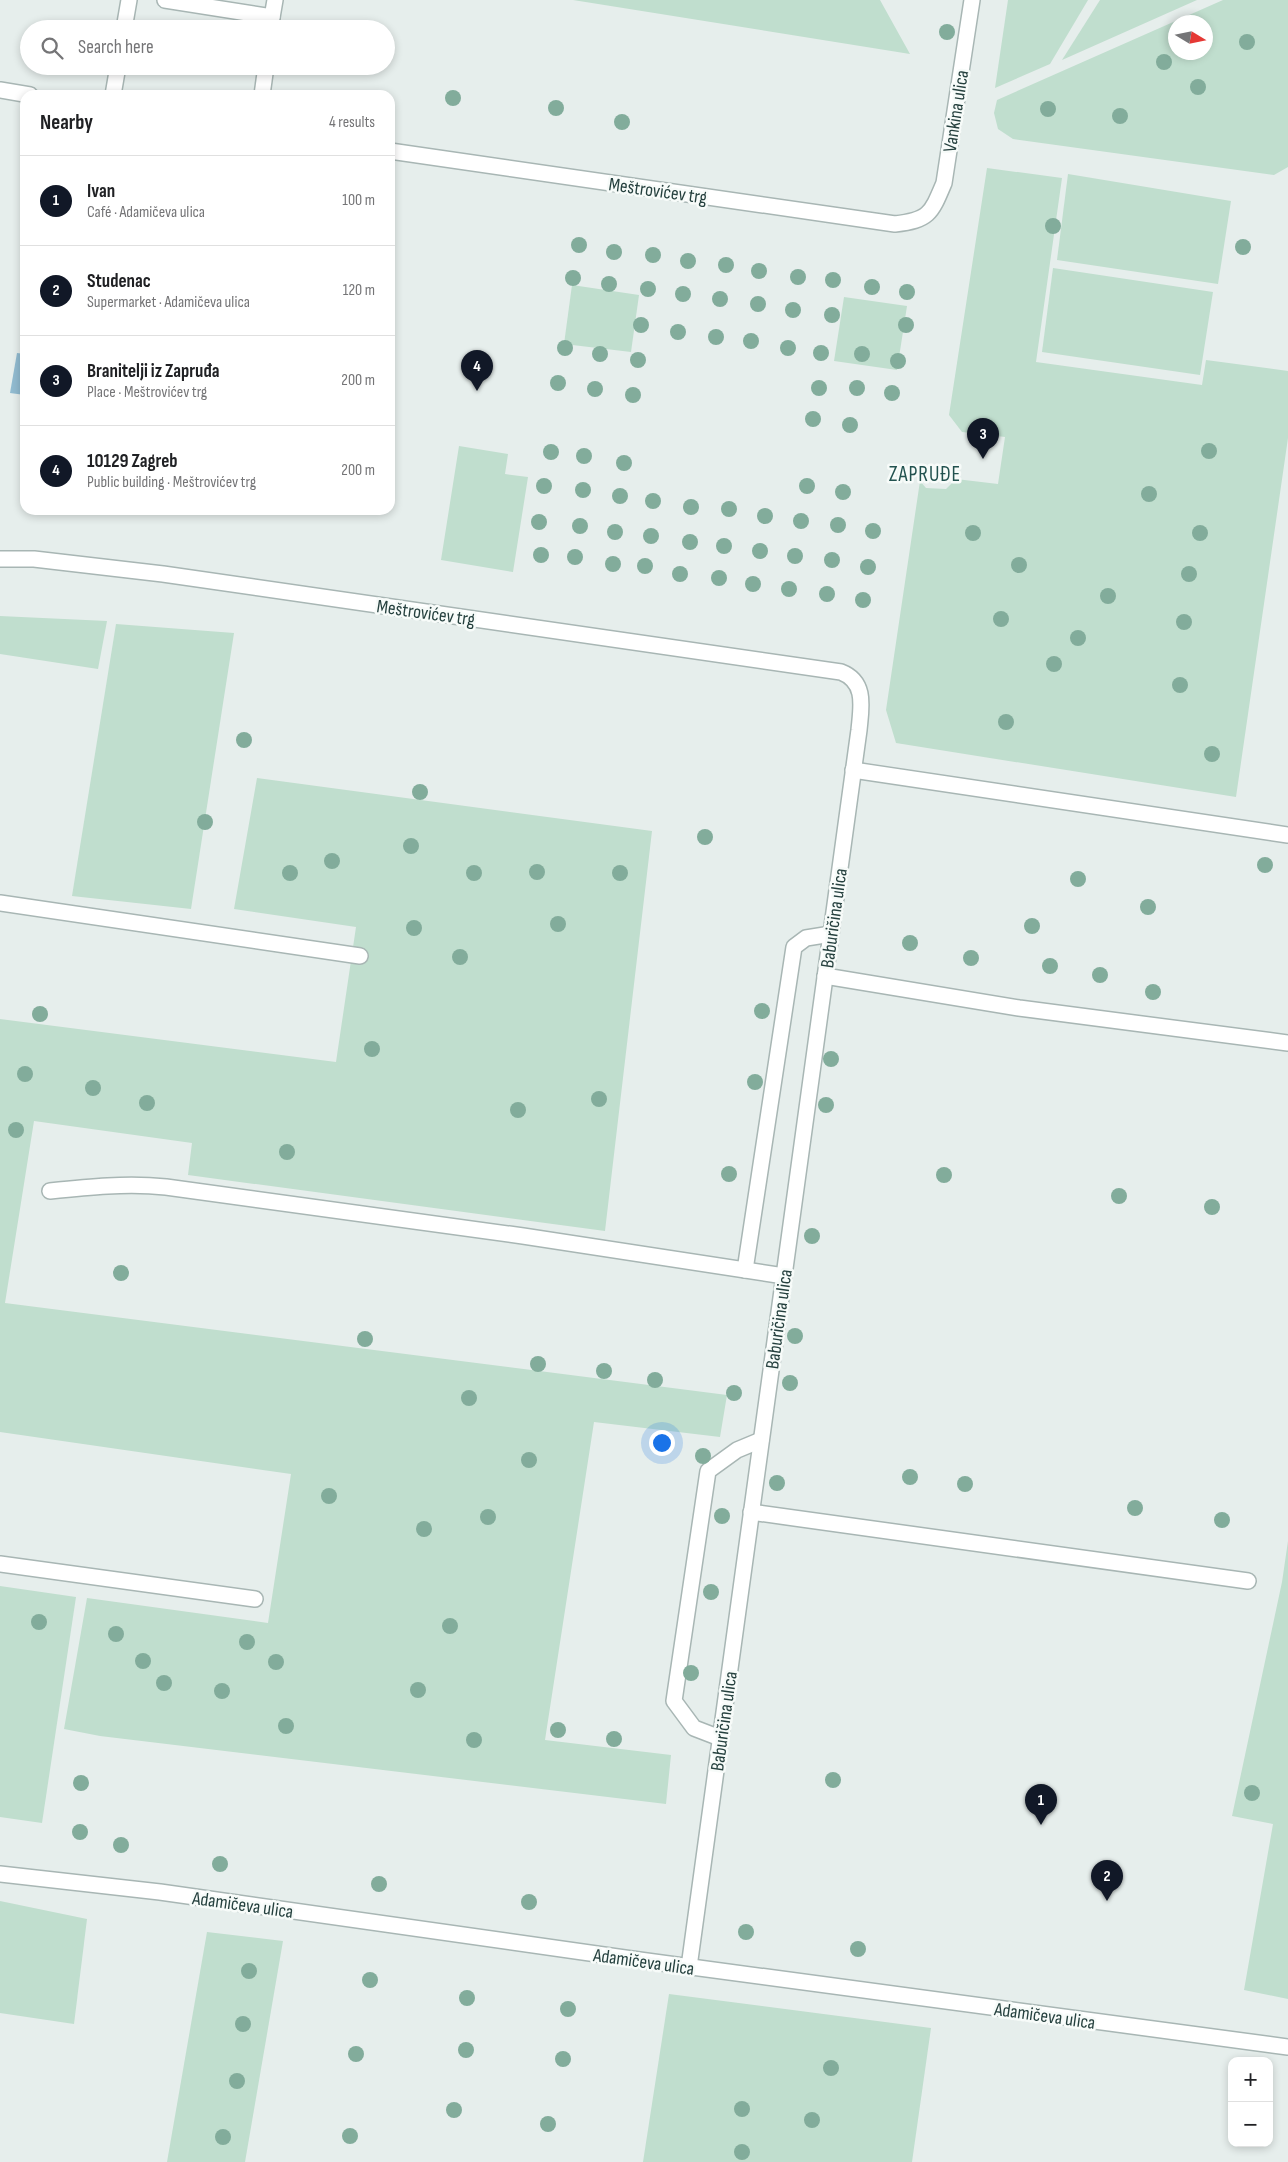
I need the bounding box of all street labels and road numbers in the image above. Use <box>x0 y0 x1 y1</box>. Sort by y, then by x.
street label: Vankina ulica <box>939 69 974 154</box>
street label: Meštrovićev trg <box>607 173 709 210</box>
street label: Meštrovićev trg <box>375 595 477 632</box>
street label: Baburičina ulica <box>816 867 853 969</box>
street label: Baburičina ulica <box>761 1268 798 1370</box>
street label: Baburičina ulica <box>706 1670 743 1772</box>
street label: Adamičeva ulica <box>190 1887 295 1924</box>
street label: Adamičeva ulica <box>591 1944 696 1981</box>
street label: Adamičeva ulica <box>992 1998 1097 2035</box>

